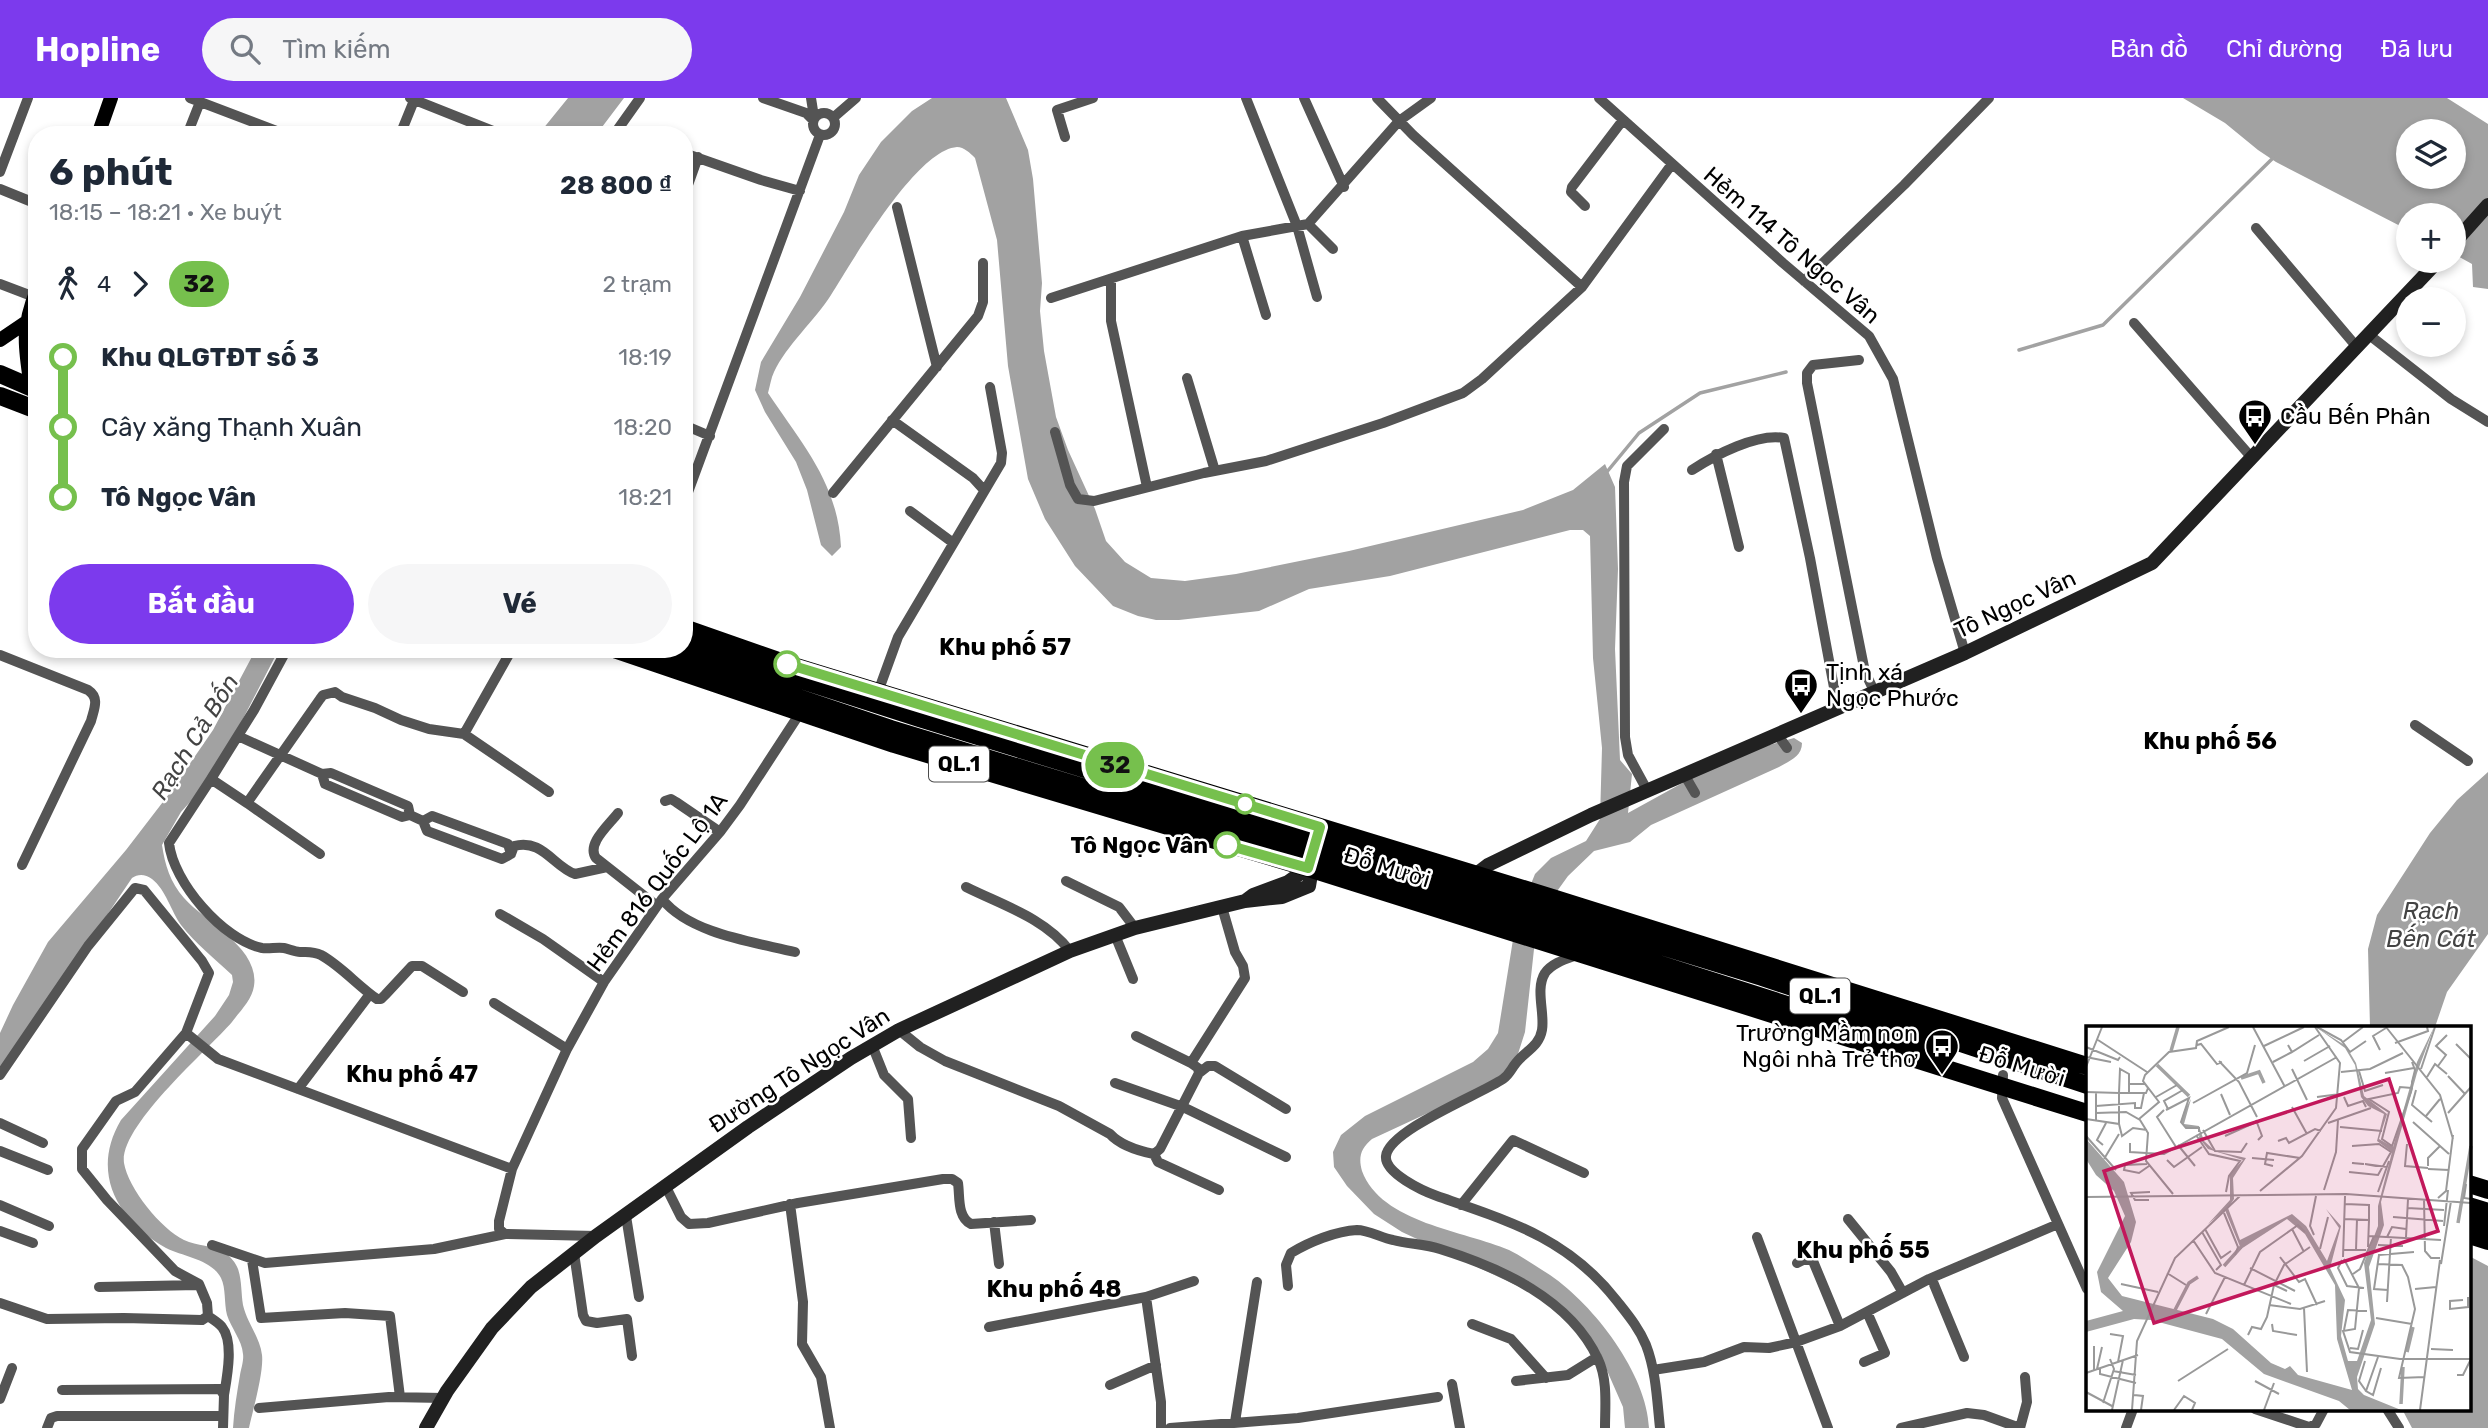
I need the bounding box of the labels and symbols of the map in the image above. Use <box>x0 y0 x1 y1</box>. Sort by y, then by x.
street label: Hẻm 114 Tô Ngọc Vân <box>1698 161 1886 329</box>
bus stop icon: Cầu Bến Phân <box>2236 397 2274 446</box>
place label: Cầu Bến Phân <box>2280 402 2431 430</box>
street label: Tô Ngọc Vân <box>1950 564 2080 644</box>
district label: Khu phố 57 <box>939 630 1071 661</box>
unlabelled marker <box>774 651 800 677</box>
place label: Tịnh xá Ngọc Phước <box>1826 658 1959 712</box>
bus stop icon: Tịnh xá Ngọc Phước <box>1782 666 1820 715</box>
water label: Rạch Cả Bốn <box>144 668 245 805</box>
district label: Khu phố 56 <box>2143 724 2277 755</box>
line badge: 32 <box>1084 742 1146 788</box>
road number: QL.1 <box>929 746 989 782</box>
street label: Hẻm 816 Quốc Lộ 1A <box>581 787 733 977</box>
unlabelled marker <box>1235 794 1255 814</box>
place label: Tô Ngọc Vân <box>1071 831 1208 859</box>
marker: Tô Ngọc Vân <box>1214 832 1240 858</box>
street label: Đỗ Mười <box>1340 841 1434 893</box>
water label: Rạch Bến Cát <box>2386 897 2476 953</box>
road number: QL.1 <box>1790 978 1850 1014</box>
street label: Đường Tô Ngọc Vân <box>703 1001 895 1139</box>
place label: Trường Mầm non Ngôi nhà Trẻ thơ <box>1736 1019 1918 1073</box>
inset map <box>2086 1026 2470 1410</box>
bus stop icon: Trường Mầm non Ngôi nhà Trẻ thơ <box>1923 1027 1961 1076</box>
street label: Đỗ Mười <box>1975 1040 2069 1092</box>
district label: Khu phố 47 <box>346 1057 478 1088</box>
district label: Khu phố 55 <box>1796 1233 1930 1264</box>
district label: Khu phố 48 <box>986 1272 1122 1303</box>

